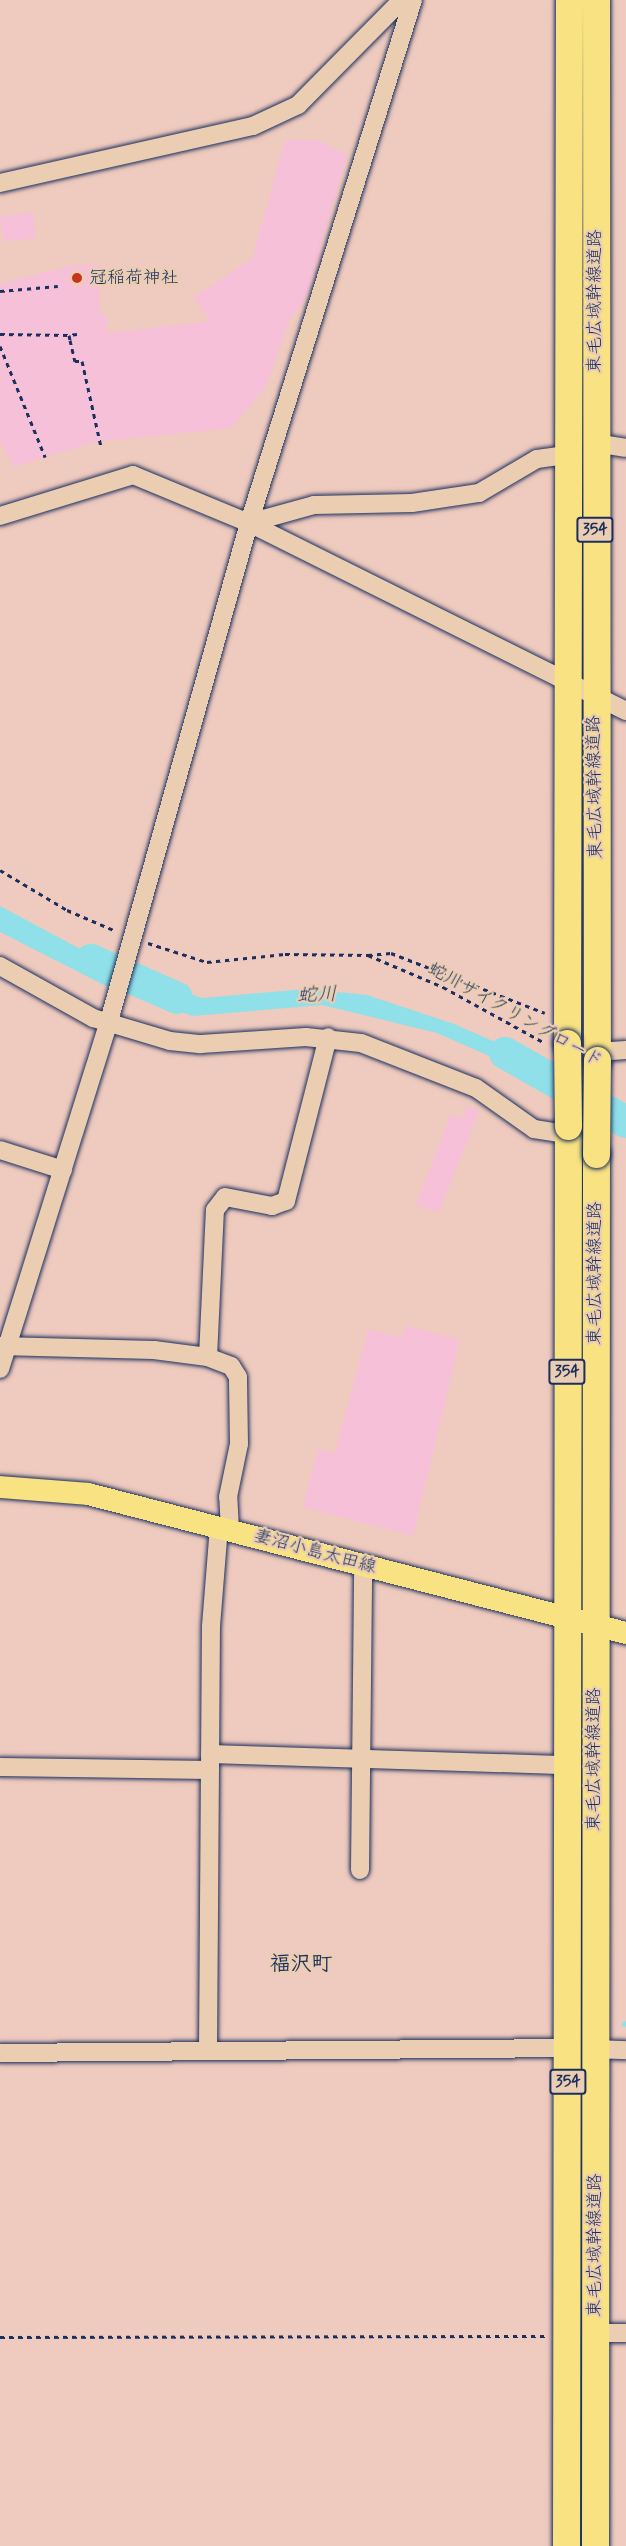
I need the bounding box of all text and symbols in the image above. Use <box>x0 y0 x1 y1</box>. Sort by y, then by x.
street label: 東毛広域幹線道路 <box>584 229 606 373</box>
place label: 冠稲荷神社 <box>89 267 179 289</box>
marker: 冠稲荷神社 <box>70 271 84 285</box>
road number: 354 <box>576 517 614 543</box>
street label: 東毛広域幹線道路 <box>583 715 607 859</box>
street label: 蛇川サイクリングロード <box>423 958 607 1072</box>
water label: 蛇川 <box>297 982 337 1008</box>
street label: 東毛広域幹線道路 <box>584 1201 606 1345</box>
road number: 354 <box>548 1359 586 1385</box>
street label: 妻沼小島太田線 <box>251 1525 379 1579</box>
street label: 東毛広域幹線道路 <box>583 1687 605 1831</box>
district label: 福沢町 <box>270 1951 332 1977</box>
road number: 354 <box>548 2069 588 2095</box>
street label: 東毛広域幹線道路 <box>584 2173 606 2317</box>

